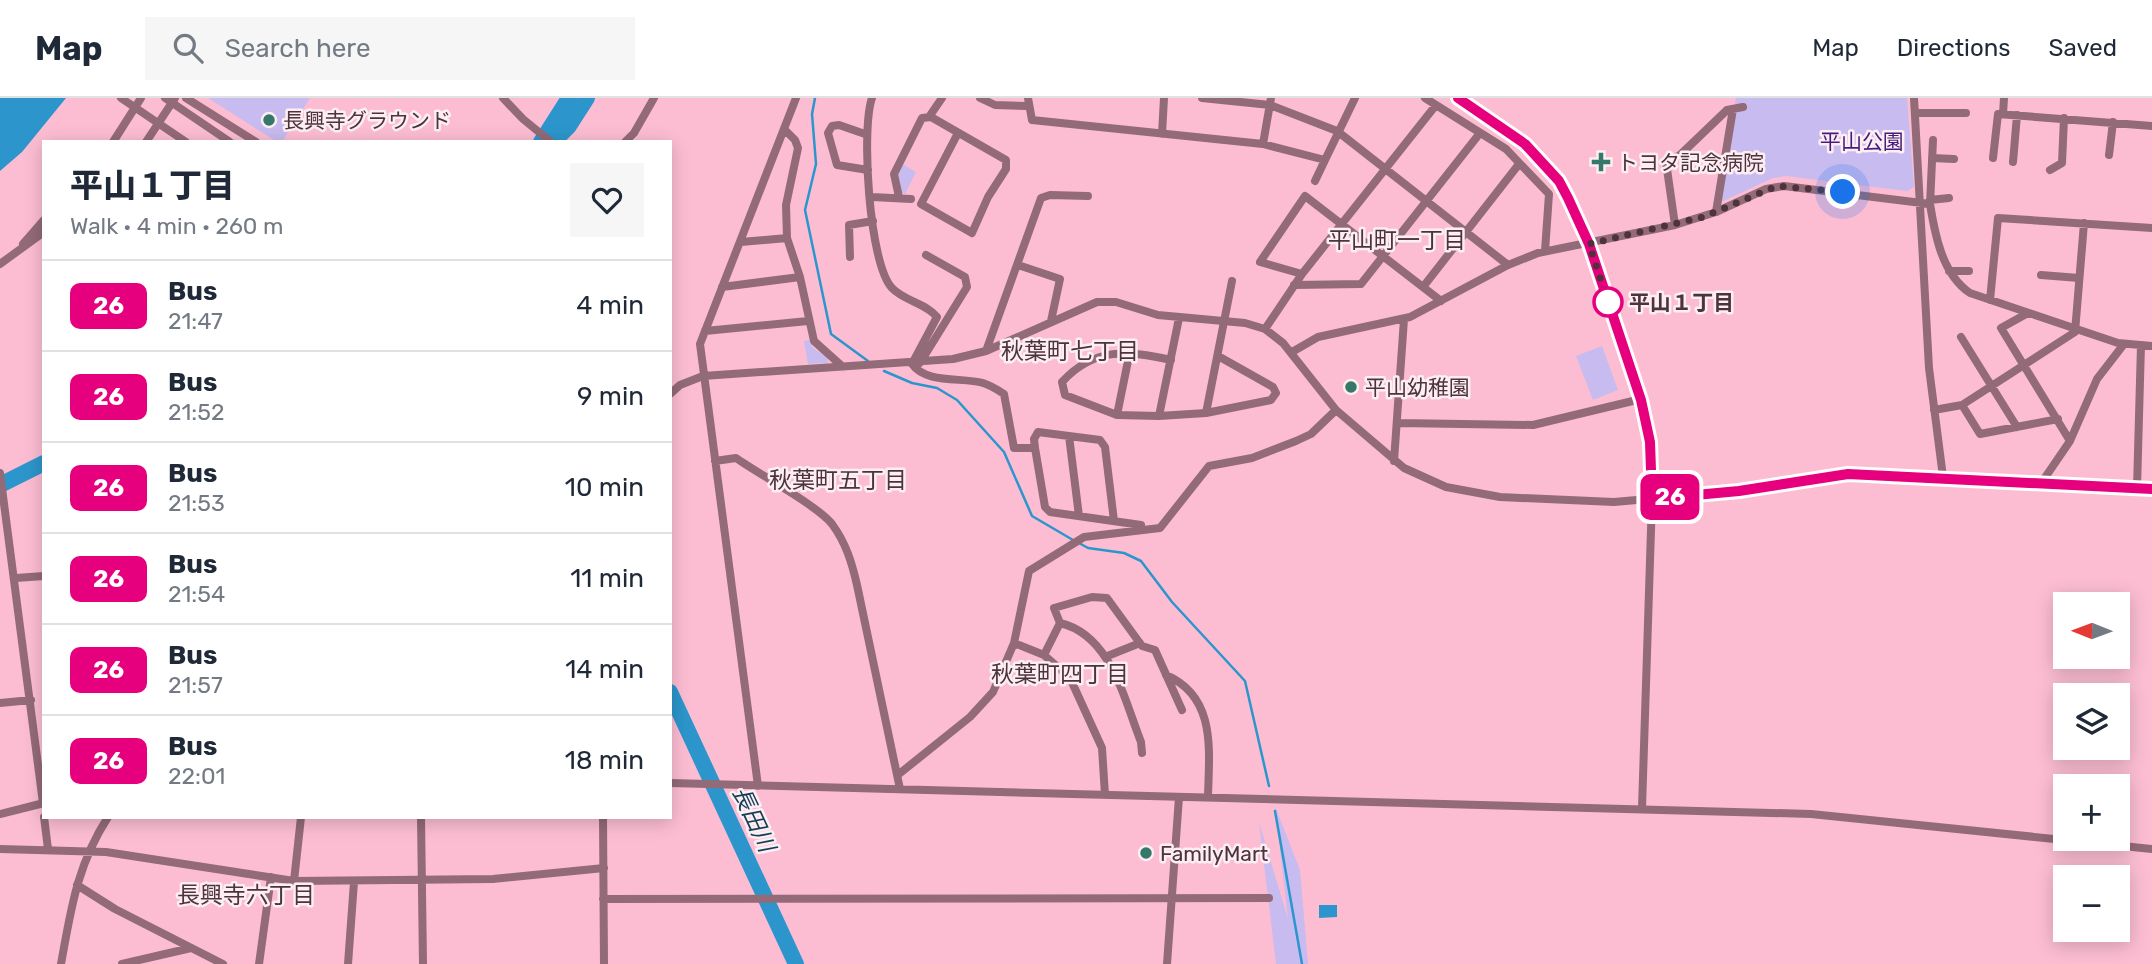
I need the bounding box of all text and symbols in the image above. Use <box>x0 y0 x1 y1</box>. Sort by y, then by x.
search box <box>145 17 635 80</box>
text: Map <box>35 29 103 68</box>
icon: search <box>169 29 207 67</box>
text: Search here <box>225 33 370 64</box>
text: Map <box>1812 34 1859 62</box>
text: Directions <box>1897 34 2010 62</box>
text: Saved <box>2048 34 2117 62</box>
place label: 長興寺グラウンド <box>283 108 451 133</box>
marker: 長興寺グラウンド <box>261 112 277 128</box>
park label: 平山公園 <box>1820 129 1904 154</box>
place label: トヨタ記念病院 <box>1617 150 1764 175</box>
marker: トヨタ記念病院 <box>1591 152 1611 172</box>
button: heart <box>570 163 644 237</box>
text: 平山１丁目 <box>70 166 235 205</box>
your location <box>1825 174 1860 209</box>
text: Walk · 4 min · 260 m <box>70 212 284 240</box>
district label: 平山町一丁目 <box>1328 226 1466 254</box>
text: Bus <box>168 276 217 307</box>
marker: 平山１丁目 <box>1593 287 1623 317</box>
text: 4 min <box>576 290 644 321</box>
place label: 平山１丁目 <box>1629 290 1734 315</box>
text: 26 <box>93 292 124 320</box>
text: 21:47 <box>168 307 223 335</box>
district label: 秋葉町七丁目 <box>1001 337 1139 365</box>
text: Bus <box>168 367 217 398</box>
place label: 平山幼稚園 <box>1365 375 1470 400</box>
marker: 平山幼稚園 <box>1343 379 1359 395</box>
text: 9 min <box>577 381 644 412</box>
text: 26 <box>93 383 124 411</box>
text: 21:52 <box>168 398 224 426</box>
text: Bus <box>168 458 217 489</box>
district label: 秋葉町五丁目 <box>769 466 907 494</box>
text: 10 min <box>565 472 644 503</box>
text: 26 <box>93 474 124 502</box>
line badge: 26 <box>1638 474 1702 520</box>
text: 26 <box>1654 483 1686 511</box>
text: 21:53 <box>168 489 225 517</box>
text: Bus <box>168 549 217 580</box>
text: 11 min <box>570 563 644 594</box>
text: 26 <box>93 565 124 593</box>
text: 21:54 <box>168 580 225 608</box>
north arrow <box>2053 592 2130 668</box>
map controls <box>2053 592 2130 942</box>
text: Bus <box>168 640 217 671</box>
text: 14 min <box>565 654 644 685</box>
text: 26 <box>93 656 124 684</box>
district label: 秋葉町四丁目 <box>991 660 1129 688</box>
text: 21:57 <box>168 671 223 699</box>
button: layers <box>2053 683 2130 760</box>
text: Bus <box>168 731 217 762</box>
text: 18 min <box>565 745 644 776</box>
text: 26 <box>93 747 124 775</box>
text: 22:01 <box>168 762 225 790</box>
button: + <box>2053 774 2130 851</box>
water label: 長田川 <box>727 782 783 859</box>
place label: FamilyMart <box>1160 841 1268 866</box>
marker: FamilyMart <box>1138 845 1154 861</box>
button: − <box>2053 865 2130 942</box>
district label: 長興寺六丁目 <box>177 881 315 909</box>

